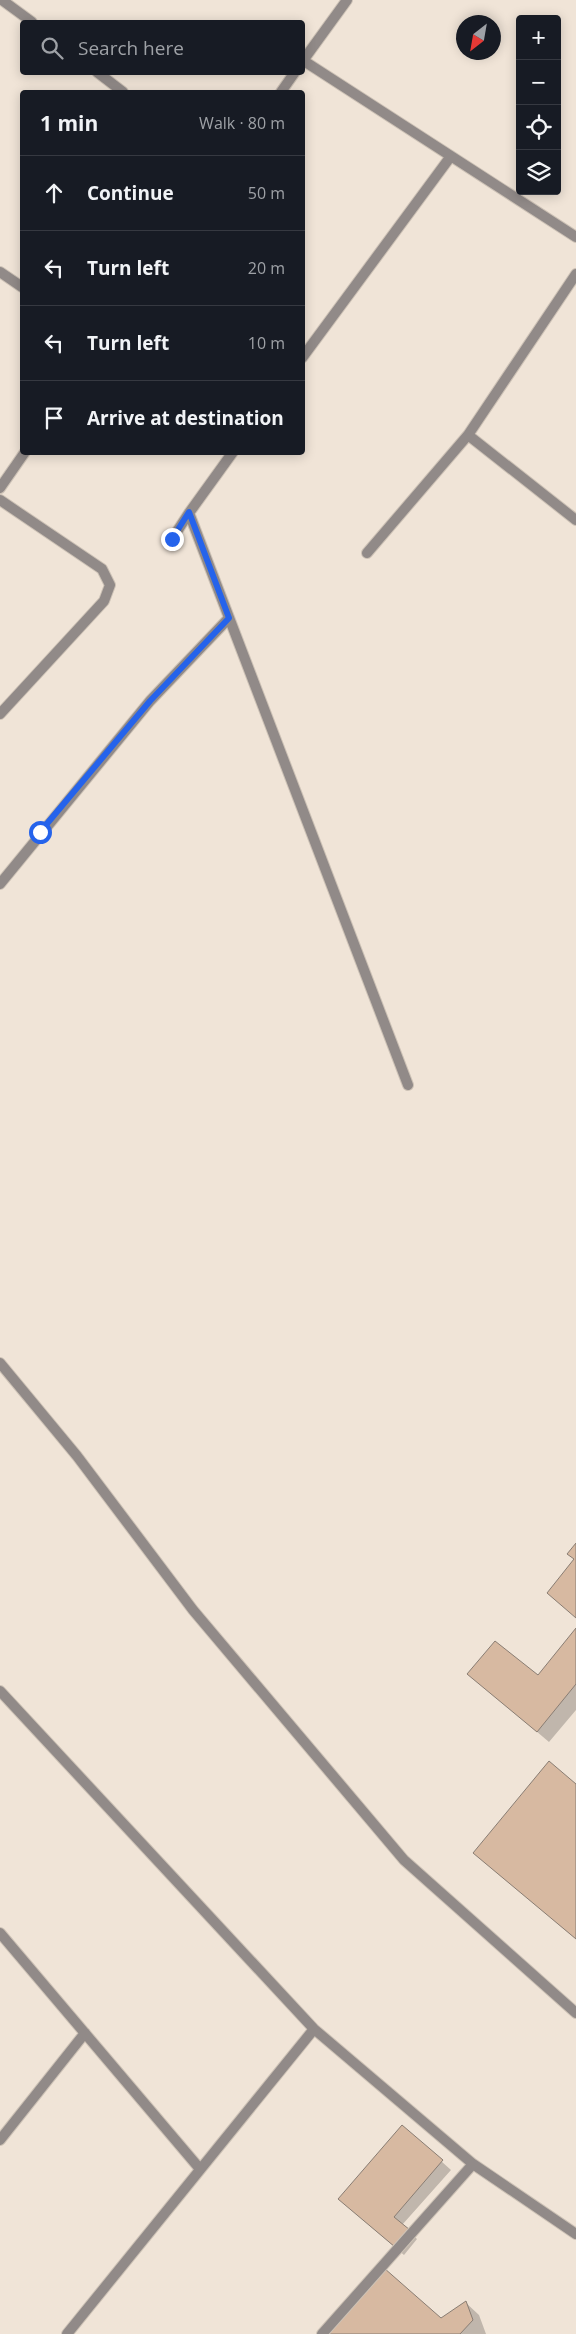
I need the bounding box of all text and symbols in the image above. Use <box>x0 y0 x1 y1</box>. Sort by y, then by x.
north arrow <box>456 15 501 60</box>
map controls <box>516 15 561 195</box>
button: + <box>516 15 561 60</box>
search box <box>20 20 305 75</box>
icon: search <box>38 34 66 62</box>
text: Search here <box>78 35 184 61</box>
button: − <box>516 60 561 105</box>
button: locate <box>516 105 561 150</box>
text: 1 min <box>40 109 98 137</box>
text: Walk · 80 m <box>199 112 285 134</box>
button: layers <box>516 150 561 195</box>
icon: ahead <box>40 179 68 207</box>
text: Continue <box>87 180 174 206</box>
text: 50 m <box>248 182 285 204</box>
icon: left <box>40 254 68 282</box>
text: Turn left <box>87 255 169 281</box>
text: 20 m <box>248 257 285 279</box>
icon: left <box>40 329 68 357</box>
text: Turn left <box>87 330 169 356</box>
text: 10 m <box>248 332 285 354</box>
icon: arrive <box>40 404 68 432</box>
text: Arrive at destination <box>87 405 284 431</box>
route end <box>161 528 184 551</box>
route start <box>29 821 52 844</box>

